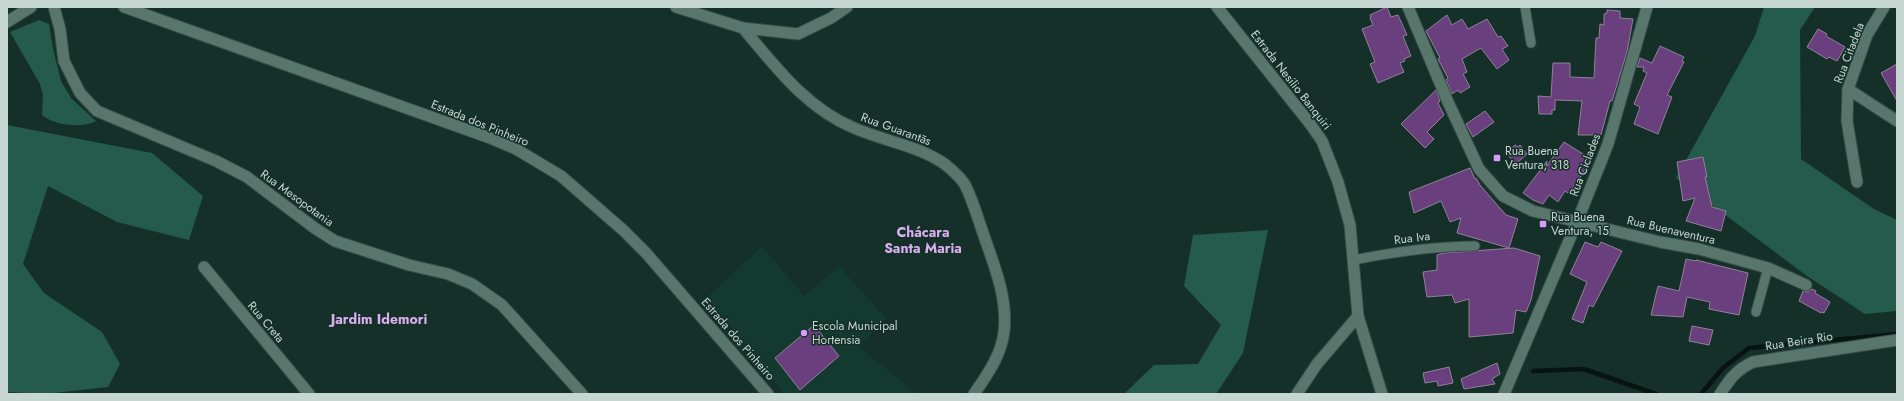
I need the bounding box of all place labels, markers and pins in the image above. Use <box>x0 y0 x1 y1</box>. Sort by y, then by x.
place label: Rua Buena Ventura, 318 <box>1505 142 1569 174</box>
marker: Rua Buena Ventura, 318 <box>1492 153 1502 163</box>
place label: Rua Buena Ventura, 15 <box>1551 208 1609 240</box>
marker: Rua Buena Ventura, 15 <box>1538 219 1548 229</box>
place label: Escola Municipal Hortensia <box>812 317 898 349</box>
marker: Escola Municipal Hortensia <box>799 328 809 338</box>

